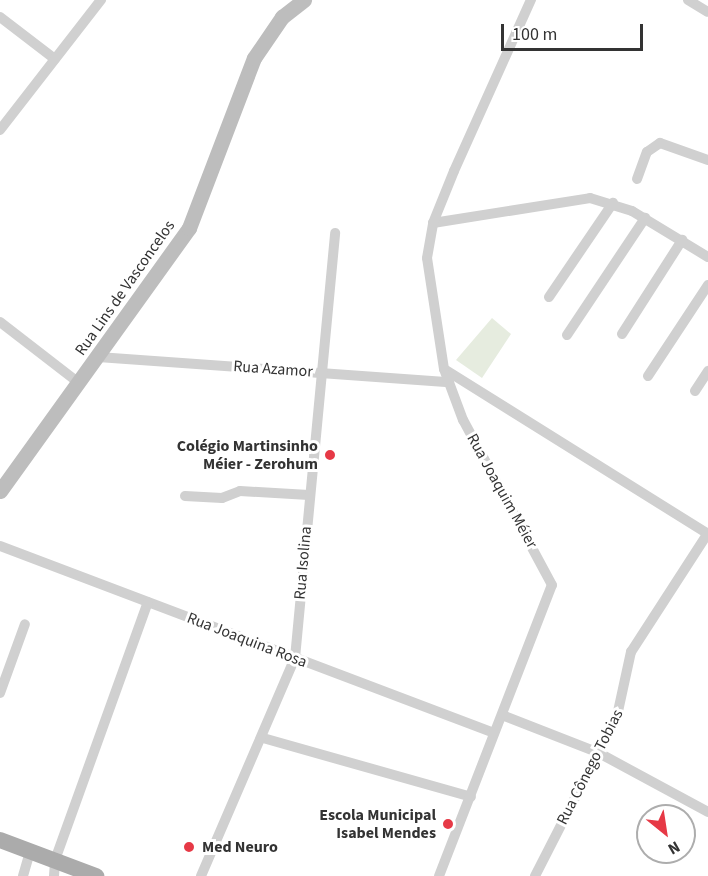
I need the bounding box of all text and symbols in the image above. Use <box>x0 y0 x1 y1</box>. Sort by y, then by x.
scale bar <box>504 12 646 50</box>
text: 100 m <box>512 22 557 47</box>
street label: Rua Lins de Vasconcelos <box>71 217 179 359</box>
street label: Rua Azamor <box>233 357 313 381</box>
street label: Rua Joaquim Méier <box>463 430 541 552</box>
place label: Colégio Martinsinho Méier - Zerohum <box>177 436 318 474</box>
marker: Colégio Martinsinho Méier - Zerohum <box>323 448 337 462</box>
street label: Rua Isolina <box>290 526 316 600</box>
street label: Rua Joaquina Rosa <box>184 608 310 672</box>
street label: Rua Cônego Tobias <box>553 706 627 828</box>
north arrow <box>636 804 696 864</box>
place label: Escola Municipal Isabel Mendes <box>319 805 436 843</box>
marker: Escola Municipal Isabel Mendes <box>441 817 455 831</box>
text: N <box>664 836 684 860</box>
place label: Med Neuro <box>202 837 278 857</box>
marker: Med Neuro <box>180 838 198 856</box>

